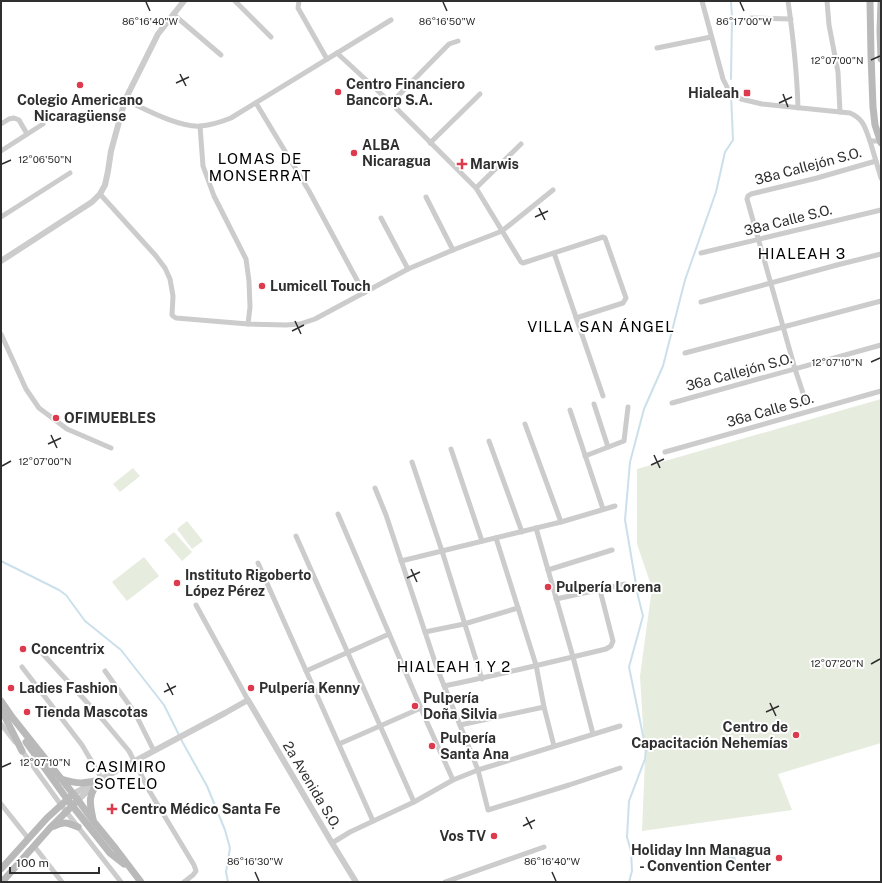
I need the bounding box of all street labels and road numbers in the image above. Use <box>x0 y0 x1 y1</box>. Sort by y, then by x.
street label: 38a Callejón S.O. <box>753 144 863 188</box>
street label: 38a Calle S.O. <box>742 201 834 239</box>
street label: 36a Callejón S.O. <box>684 350 794 394</box>
street label: 36a Calle S.O. <box>725 390 815 430</box>
street label: 2a Avenida S.O. <box>280 738 344 832</box>

